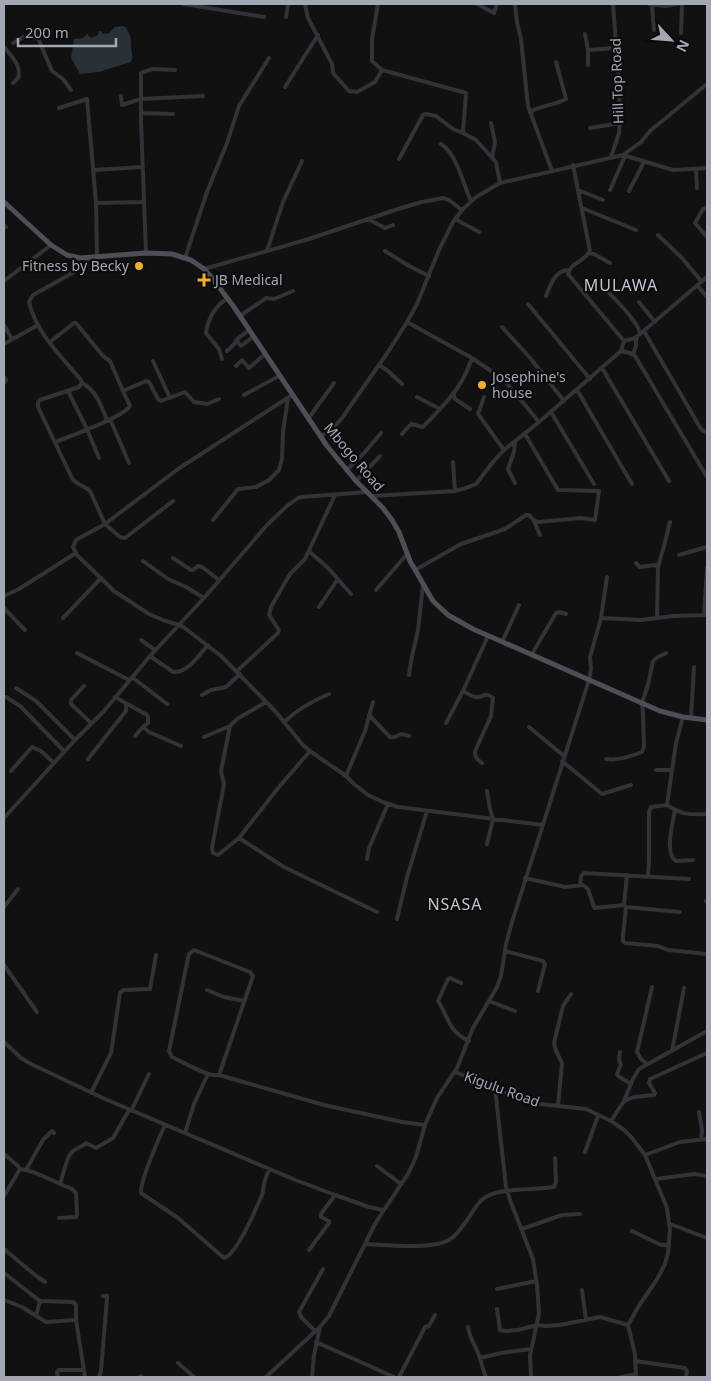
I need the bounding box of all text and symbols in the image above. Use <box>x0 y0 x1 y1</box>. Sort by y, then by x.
scale bar <box>18 15 115 47</box>
north arrow <box>646 15 696 65</box>
text: 200 m <box>25 22 69 42</box>
text: N <box>672 37 694 55</box>
street label: Hill Top Road <box>606 38 627 124</box>
place label: Fitness by Becky <box>22 256 130 275</box>
marker: Fitness by Becky <box>133 260 145 272</box>
place label: JB Medical <box>213 270 283 289</box>
marker: JB Medical <box>197 273 211 287</box>
district label: MULAWA <box>584 274 658 296</box>
place label: Josephine's house <box>490 367 566 402</box>
marker: Josephine's house <box>476 379 488 391</box>
street label: Mbogo Road <box>320 418 389 495</box>
district label: NSASA <box>427 893 483 915</box>
street label: Kigulu Road <box>462 1066 543 1111</box>

